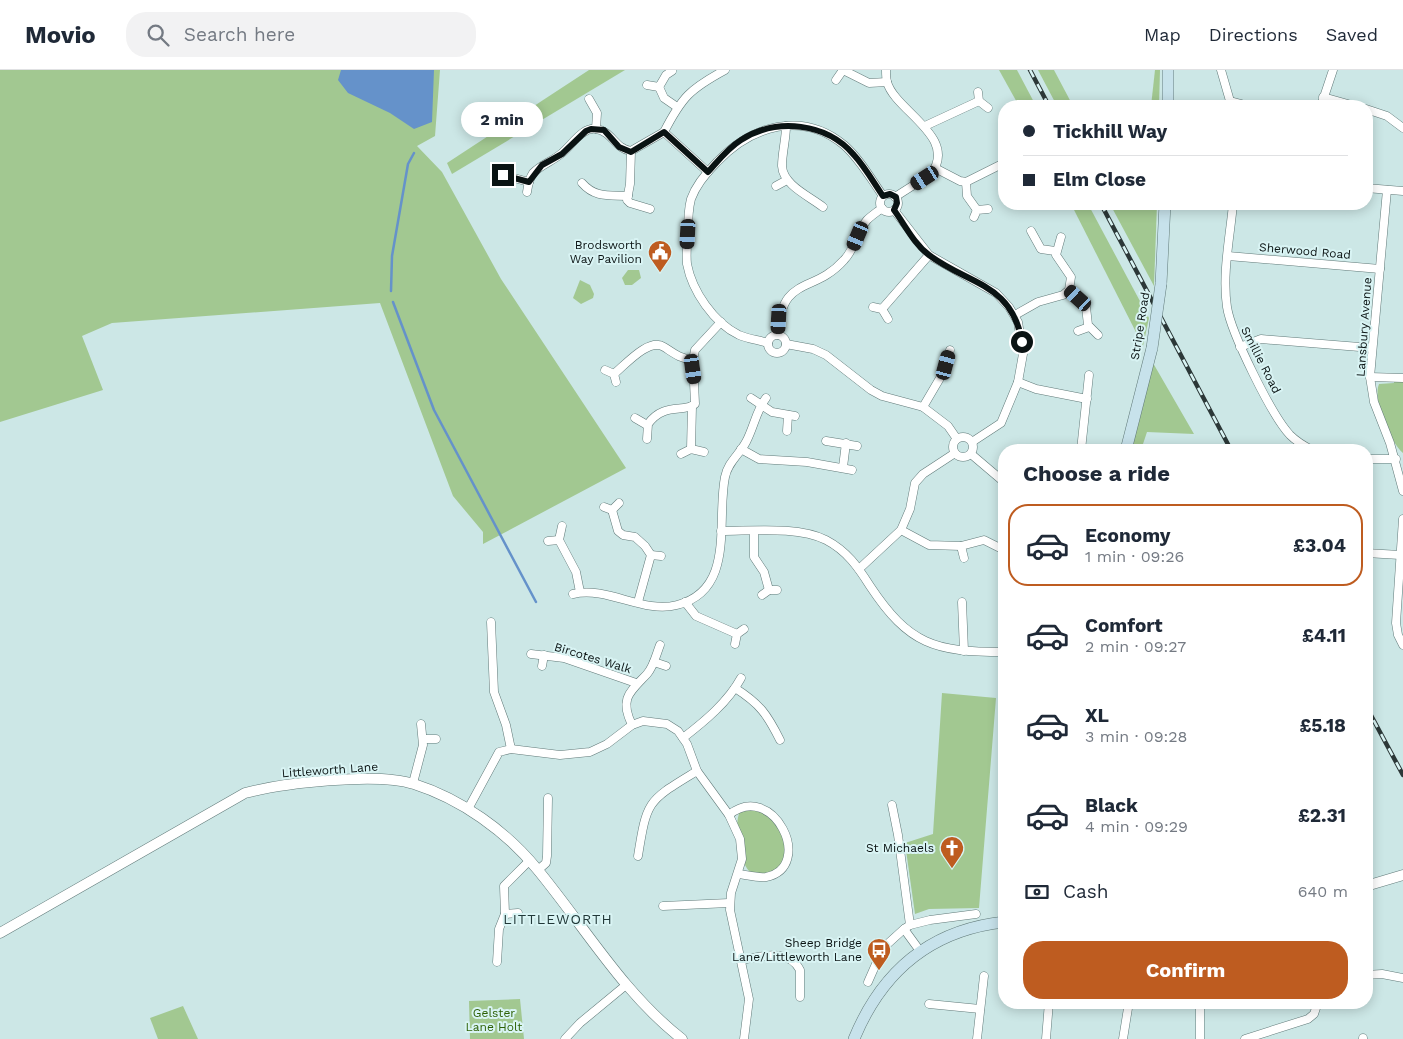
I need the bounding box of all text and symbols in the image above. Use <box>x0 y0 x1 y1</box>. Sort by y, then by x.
search box <box>126 12 476 57</box>
text: Movio <box>25 21 96 49</box>
icon: search <box>144 21 172 49</box>
text: Search here <box>184 23 295 46</box>
text: Map <box>1144 24 1181 45</box>
text: Directions <box>1209 24 1298 45</box>
text: Saved <box>1326 24 1378 45</box>
callout: 2 min <box>462 102 544 138</box>
text: 2 min <box>480 110 524 129</box>
text: Tickhill Way <box>1053 120 1167 143</box>
route end <box>492 164 514 186</box>
car <box>908 164 941 192</box>
text: Elm Close <box>1053 168 1146 191</box>
car <box>679 219 696 249</box>
car <box>845 219 870 253</box>
place label: Brodsworth Way Pavilion <box>570 238 642 266</box>
public building icon: Brodsworth Way Pavilion <box>647 239 673 273</box>
street label: Sherwood Road <box>1259 240 1351 262</box>
street label: Lansbury Avenue <box>1354 277 1374 377</box>
car <box>1061 282 1094 314</box>
street label: Stripe Road <box>1128 291 1152 361</box>
car <box>770 304 787 334</box>
street label: Smillie Road <box>1238 324 1284 396</box>
route start <box>1011 331 1033 353</box>
car <box>934 349 957 381</box>
car <box>683 353 702 385</box>
text: Choose a ride <box>1023 461 1170 486</box>
icon: car <box>1025 523 1070 568</box>
text: Economy <box>1085 524 1170 547</box>
text: £3.04 <box>1293 534 1346 557</box>
text: 1 min · 09:26 <box>1085 547 1184 566</box>
icon: car <box>1025 613 1070 658</box>
text: Comfort <box>1085 614 1163 637</box>
text: £4.11 <box>1302 624 1346 647</box>
text: 2 min · 09:27 <box>1085 637 1186 656</box>
street label: Bircotes Walk <box>553 640 633 676</box>
icon: car <box>1025 703 1070 748</box>
text: XL <box>1085 704 1109 727</box>
text: £5.18 <box>1299 714 1346 737</box>
text: 3 min · 09:28 <box>1085 727 1187 746</box>
street label: Littleworth Lane <box>281 760 379 780</box>
icon: car <box>1025 793 1070 838</box>
text: Black <box>1085 794 1138 817</box>
text: £2.31 <box>1298 804 1346 827</box>
text: 4 min · 09:29 <box>1085 817 1188 836</box>
church icon: St Michaels <box>939 835 965 869</box>
place label: St Michaels <box>866 841 934 855</box>
icon: cash <box>1023 878 1051 906</box>
text: Cash <box>1063 880 1109 903</box>
text: 640 m <box>1298 882 1348 901</box>
district label: LITTLEWORTH <box>503 911 613 927</box>
place label: Sheep Bridge Lane/Littleworth Lane <box>732 936 862 964</box>
bus stop icon: Sheep Bridge Lane/Littleworth Lane <box>866 937 892 971</box>
button: Confirm <box>1023 941 1348 999</box>
park label: Gelster Lane Holt <box>466 1006 522 1034</box>

